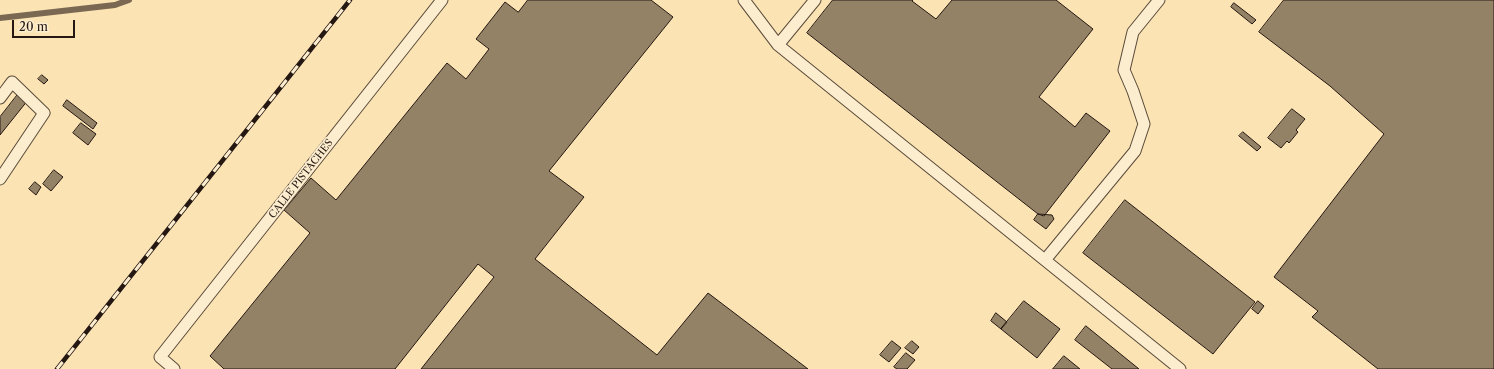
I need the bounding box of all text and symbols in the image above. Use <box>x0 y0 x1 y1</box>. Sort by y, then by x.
scale bar <box>14 12 77 38</box>
text: 20 m <box>19 19 48 34</box>
street label: CALLE PISTACHES <box>266 137 336 221</box>

